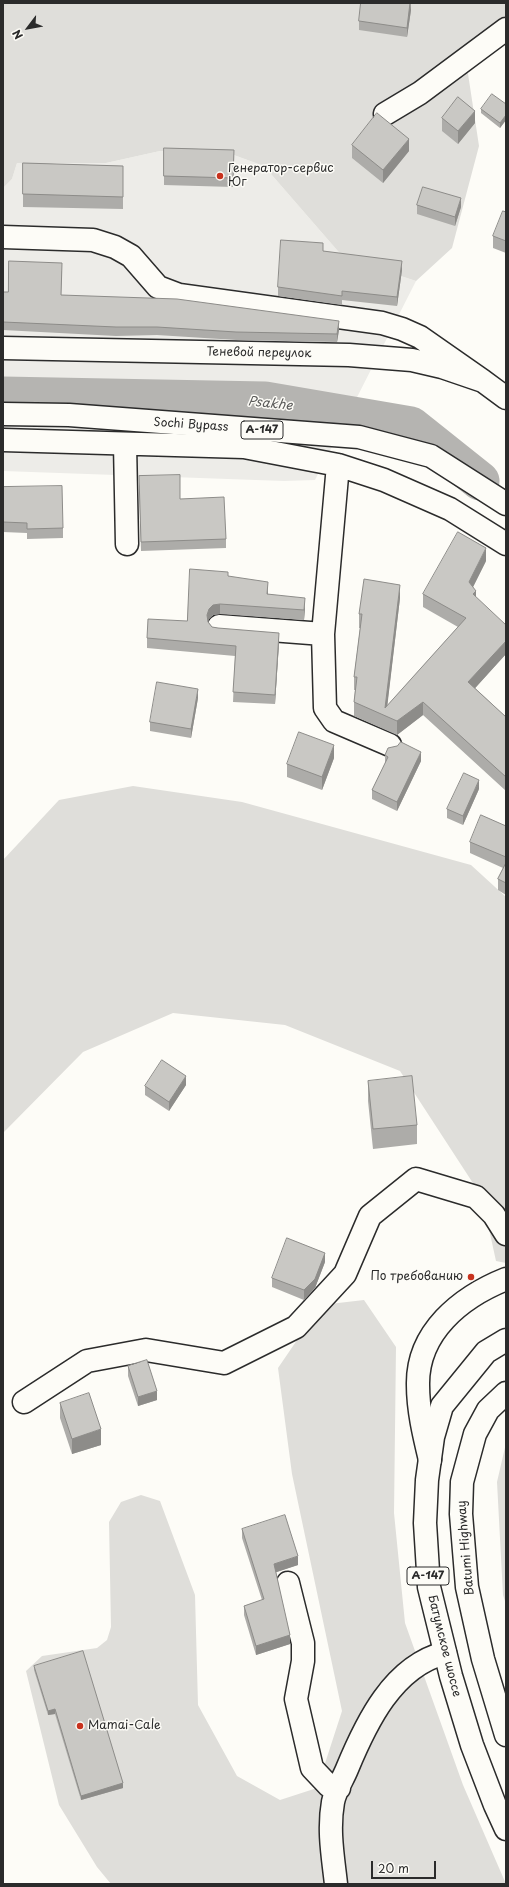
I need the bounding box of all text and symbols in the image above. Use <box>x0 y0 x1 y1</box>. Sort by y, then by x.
north arrow <box>8 8 48 48</box>
text: N <box>8 26 27 43</box>
place label: Генератор-сервис Юг <box>228 162 334 190</box>
marker: Генератор-сервис Юг <box>215 171 225 181</box>
street label: Теневой переулок <box>206 345 312 361</box>
water label: Psakhe <box>247 394 293 414</box>
street label: Sochi Bypass <box>153 415 229 435</box>
road number: А-147 <box>241 421 283 439</box>
place label: По требованию <box>370 1270 463 1284</box>
marker: По требованию <box>466 1272 476 1282</box>
street label: Batumi Highway <box>455 1500 477 1596</box>
road number: А-147 <box>407 1567 449 1585</box>
street label: Батумское шоссе <box>424 1594 464 1698</box>
place label: Mamai-Cale <box>88 1719 161 1733</box>
marker: Mamai-Cale <box>75 1721 85 1731</box>
scale bar <box>373 1853 438 1879</box>
text: 20 m <box>378 1859 409 1877</box>

